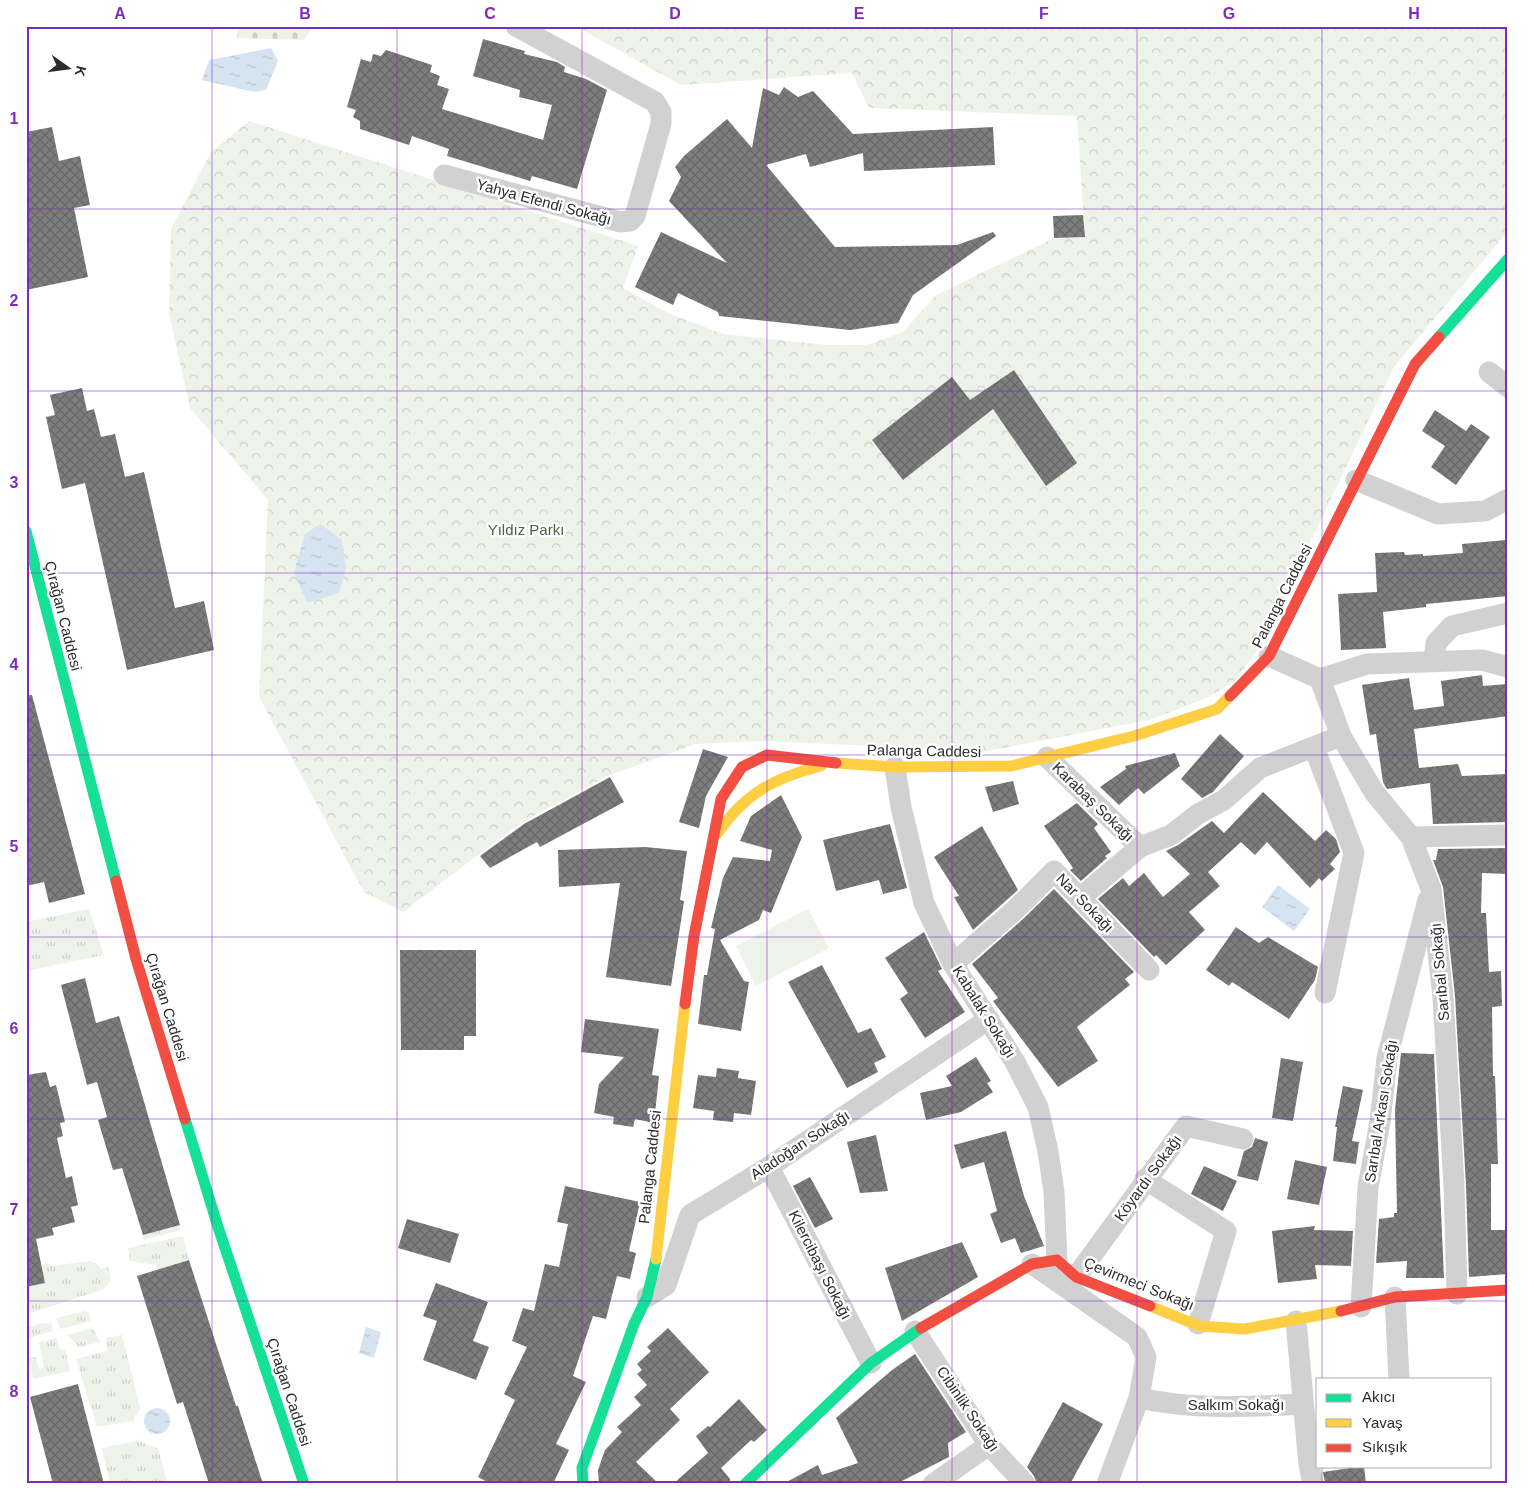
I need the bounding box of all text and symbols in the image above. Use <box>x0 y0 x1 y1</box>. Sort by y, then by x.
text: A <box>114 5 126 22</box>
text: B <box>299 5 311 22</box>
text: C <box>484 5 496 22</box>
text: D <box>669 5 681 22</box>
text: E <box>854 5 865 22</box>
text: F <box>1039 5 1049 22</box>
text: G <box>1223 5 1235 22</box>
text: H <box>1408 5 1420 22</box>
north arrow <box>42 42 92 92</box>
text: K <box>72 64 90 78</box>
text: 1 <box>10 110 19 127</box>
street label: Yahya Efendi Sokağı <box>475 175 613 228</box>
text: 2 <box>10 292 19 309</box>
text: 3 <box>10 474 19 491</box>
park label: Yıldız Parkı <box>488 521 564 538</box>
street label: Palanga Caddesi <box>1248 541 1315 651</box>
street label: Çırağan Caddesi <box>42 559 85 673</box>
text: 4 <box>10 656 19 673</box>
street label: Palanga Caddesi <box>867 741 981 760</box>
street label: Karabaş Sokağı <box>1049 758 1138 845</box>
text: 5 <box>10 838 19 855</box>
street label: Nar Sokağı <box>1053 870 1118 936</box>
street label: Sarıbal Sokağı <box>1427 922 1452 1022</box>
street label: Çırağan Caddesi <box>143 951 192 1063</box>
street label: Kabalak Sokağı <box>949 963 1019 1061</box>
text: 6 <box>10 1020 19 1037</box>
street label: Sarıbal Arkası Sokağı <box>1361 1038 1400 1183</box>
street label: Aladoğan Sokağı <box>747 1106 852 1183</box>
street label: Palanga Caddesi <box>635 1109 664 1225</box>
street label: Köyardı Sokağı <box>1111 1131 1185 1224</box>
text: 7 <box>10 1201 19 1218</box>
street label: Kilercibaşı Sokağı <box>786 1207 855 1322</box>
street label: Çevirmeci Sokağı <box>1082 1254 1197 1313</box>
street label: Çırağan Caddesi <box>264 1336 315 1448</box>
street label: Cibinlik Sokağı <box>934 1363 1003 1455</box>
legend <box>1316 1378 1492 1468</box>
text: 8 <box>10 1383 19 1400</box>
text: Akıcı <box>1362 1388 1395 1405</box>
street label: Salkım Sokağı <box>1188 1396 1284 1413</box>
text: Yavaş <box>1362 1414 1403 1431</box>
text: Sıkışık <box>1362 1438 1408 1455</box>

